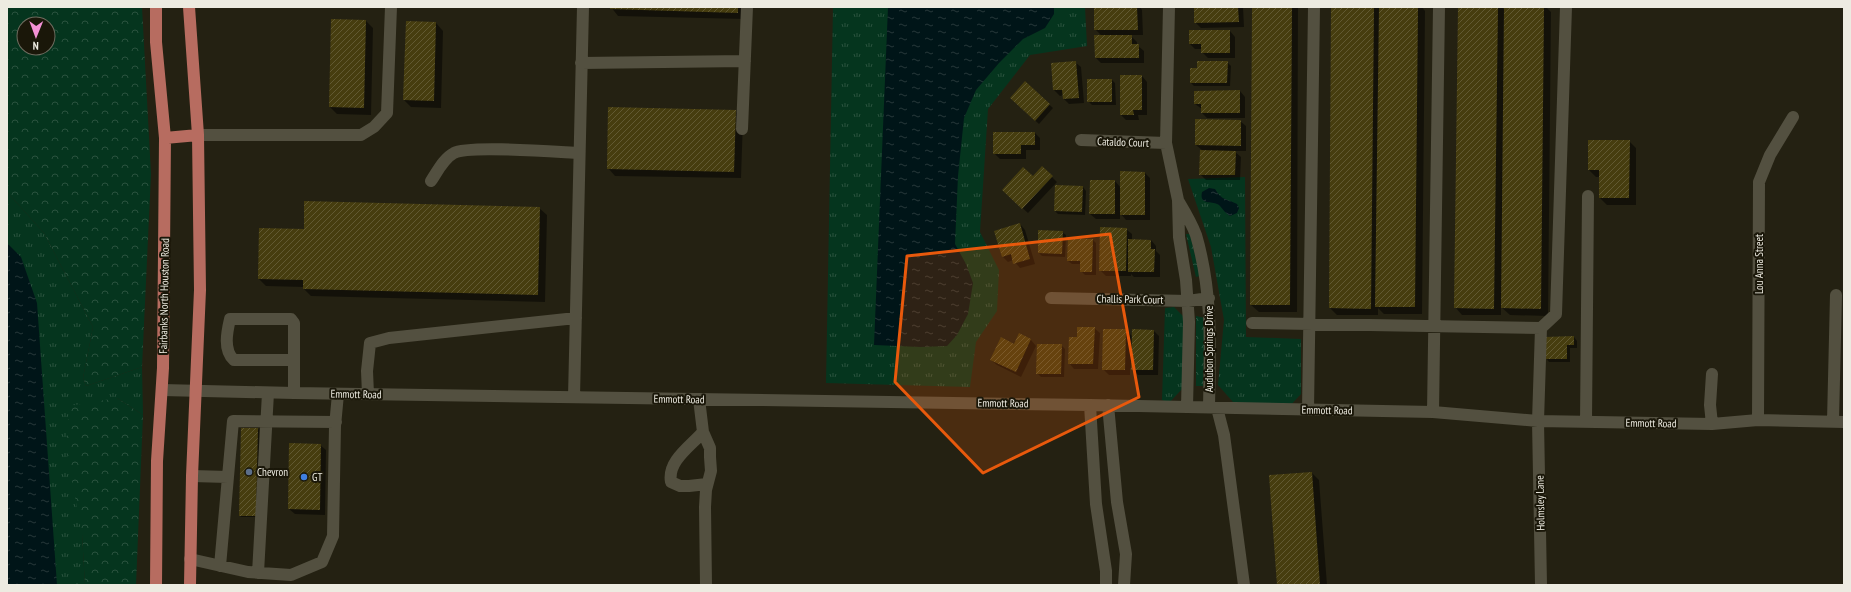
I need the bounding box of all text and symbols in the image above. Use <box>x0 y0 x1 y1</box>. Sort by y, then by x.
north arrow <box>16 16 56 56</box>
text: N <box>33 39 39 53</box>
street label: Cataldo Court <box>1097 134 1149 150</box>
street label: Lou Anna Street <box>1752 234 1766 294</box>
street label: Fairbanks North Houston Road <box>156 238 172 354</box>
street label: Challis Park Court <box>1096 291 1164 307</box>
street label: Audubon Springs Drive <box>1202 305 1216 392</box>
street label: Emmott Road <box>330 387 382 401</box>
street label: Emmott Road <box>653 392 705 406</box>
street label: Emmott Road <box>977 396 1029 410</box>
street label: Emmott Road <box>1301 403 1353 417</box>
street label: Emmott Road <box>1625 416 1677 430</box>
place label: Chevron <box>257 465 288 479</box>
marker: Chevron <box>244 467 254 477</box>
place label: GT <box>312 470 322 484</box>
marker: GT <box>299 472 309 482</box>
street label: Holmsley Lane <box>1533 475 1547 531</box>

